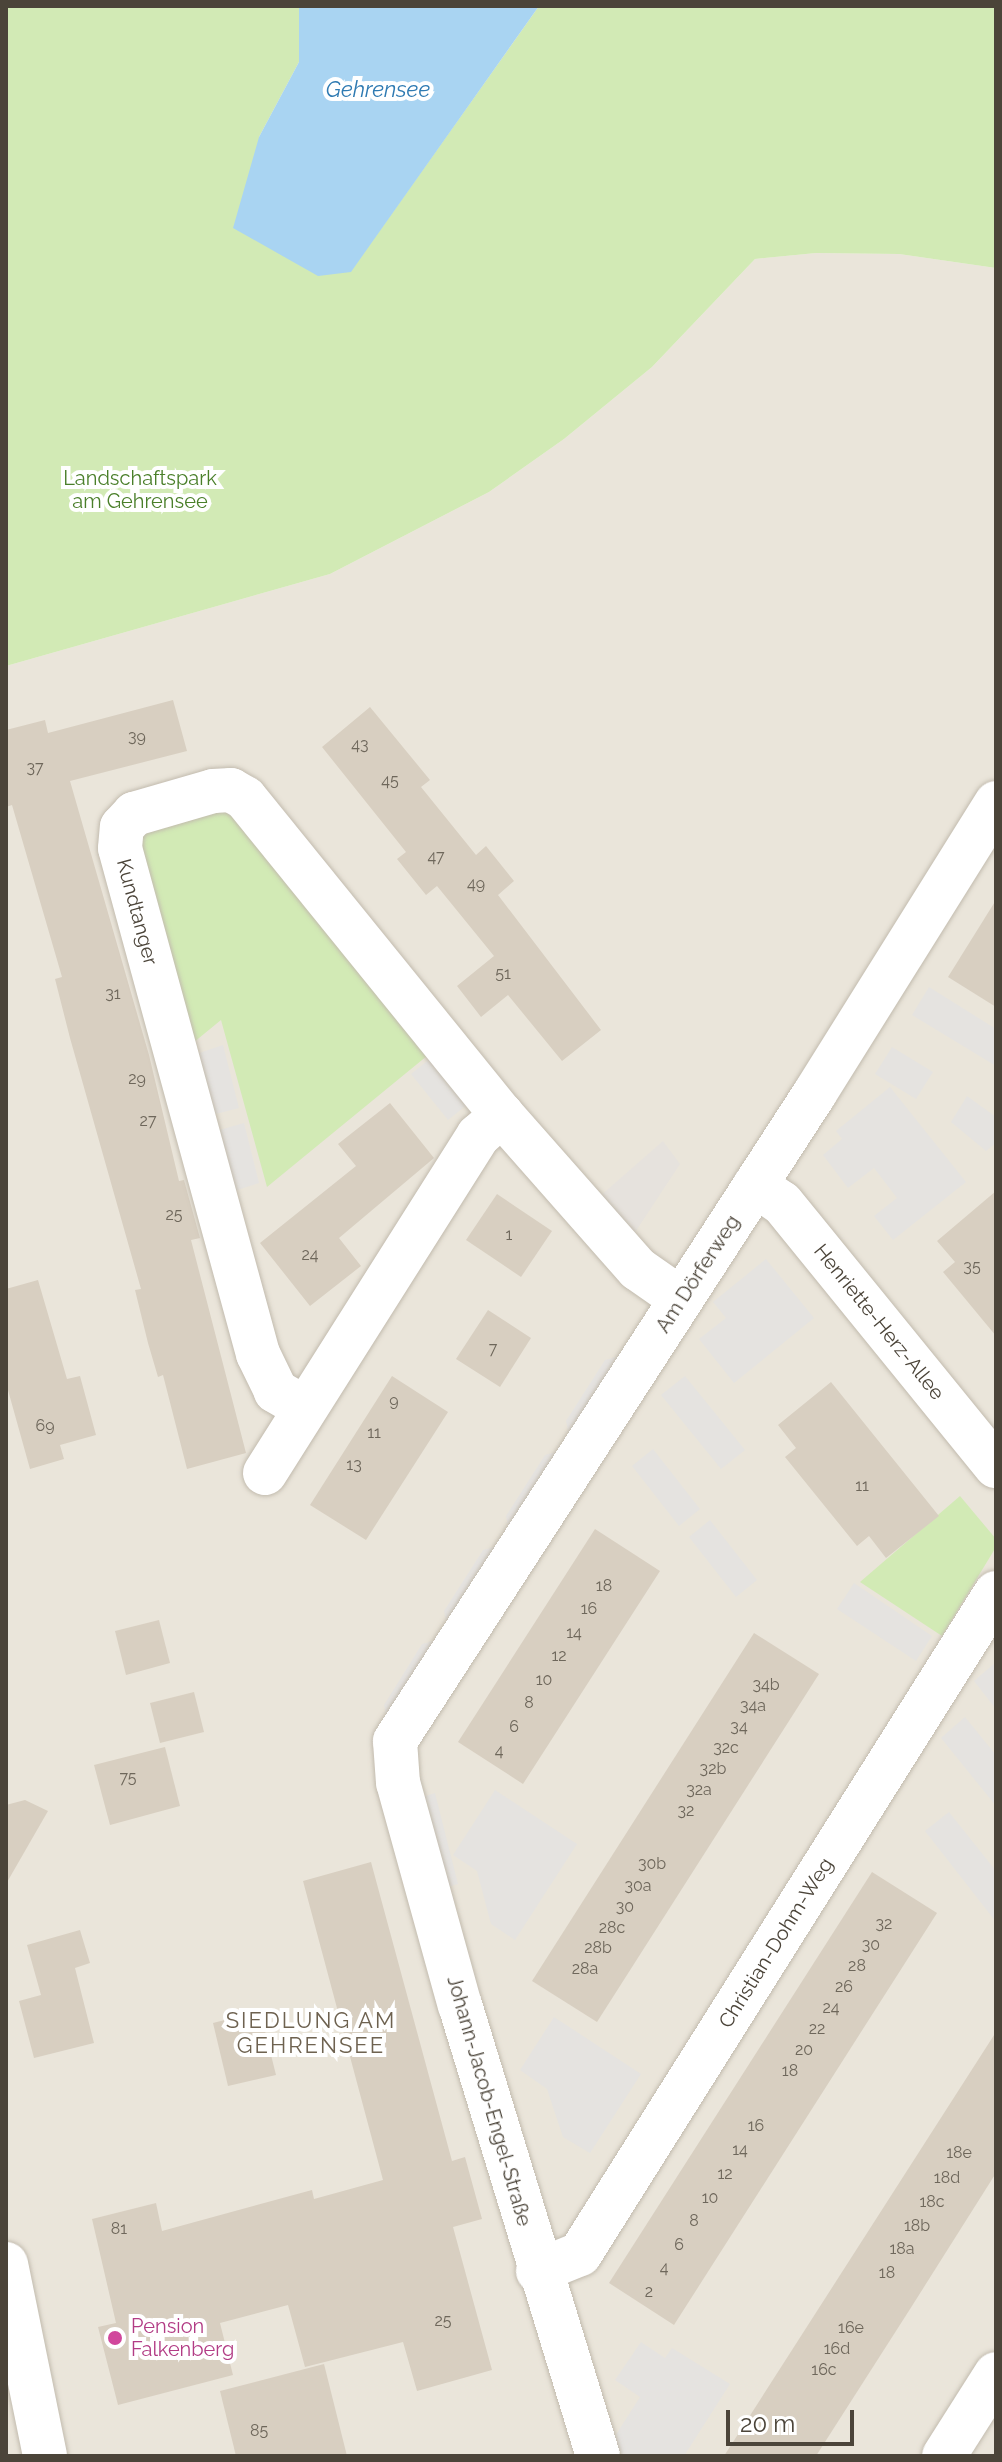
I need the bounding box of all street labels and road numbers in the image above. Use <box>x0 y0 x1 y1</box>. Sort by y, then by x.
street label: Kundtanger <box>111 856 163 968</box>
street label: Am Dörferweg <box>651 1211 745 1337</box>
street label: Henriette-Herz-Allee <box>809 1239 949 1405</box>
street label: Christian-Dohm-Weg <box>714 1853 838 2033</box>
street label: Johann-Jacob-Engel-Straße <box>442 1973 536 2229</box>

